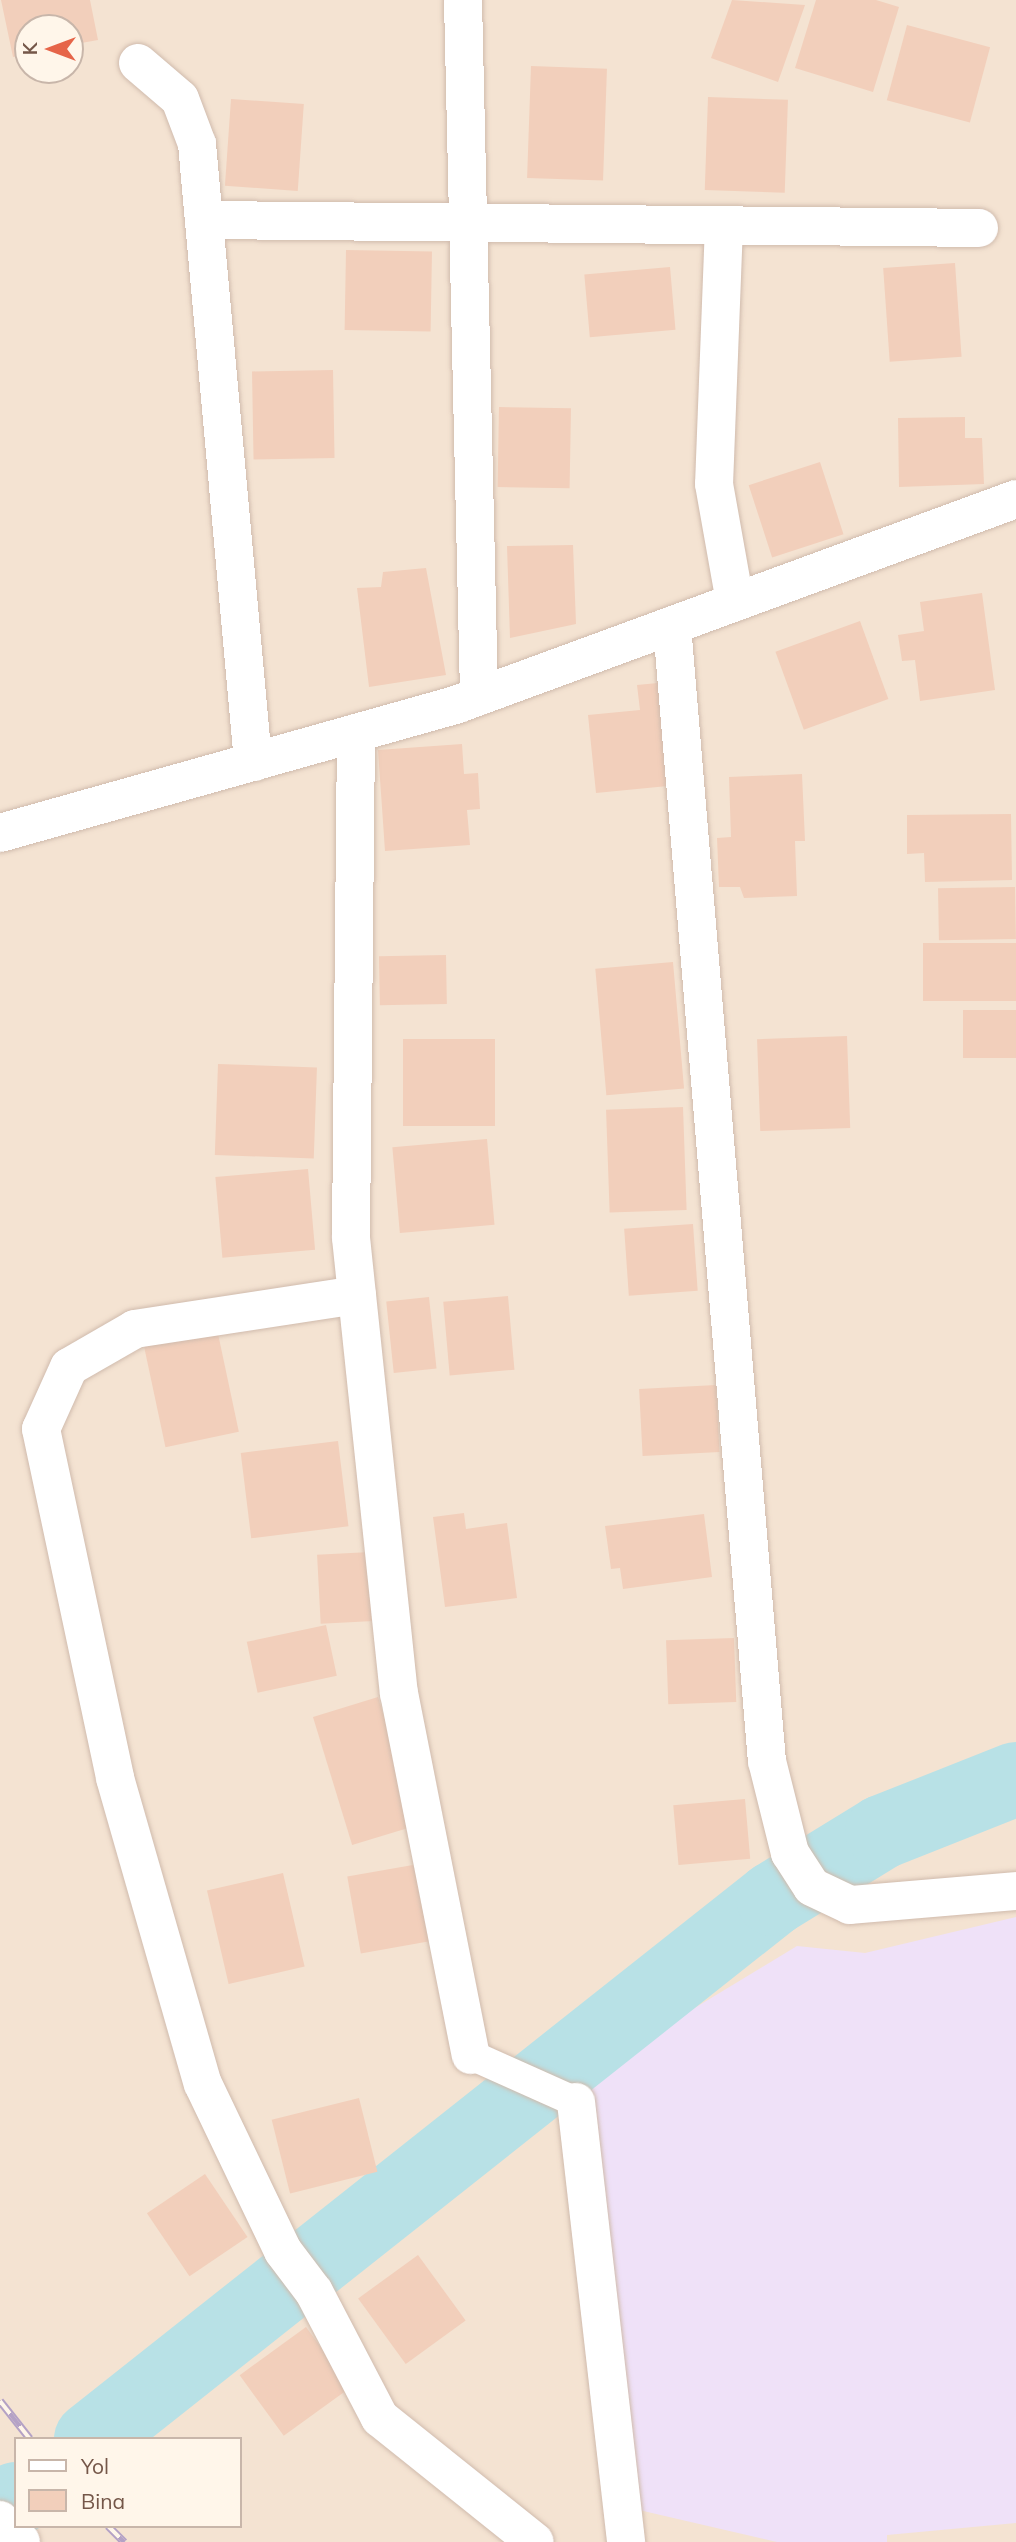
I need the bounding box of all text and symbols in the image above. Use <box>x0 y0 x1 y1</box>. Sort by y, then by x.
north arrow <box>14 14 84 84</box>
text: K <box>18 43 42 55</box>
legend <box>14 2437 242 2528</box>
text: Yol <box>81 2453 109 2479</box>
text: Bina <box>81 2488 125 2514</box>

